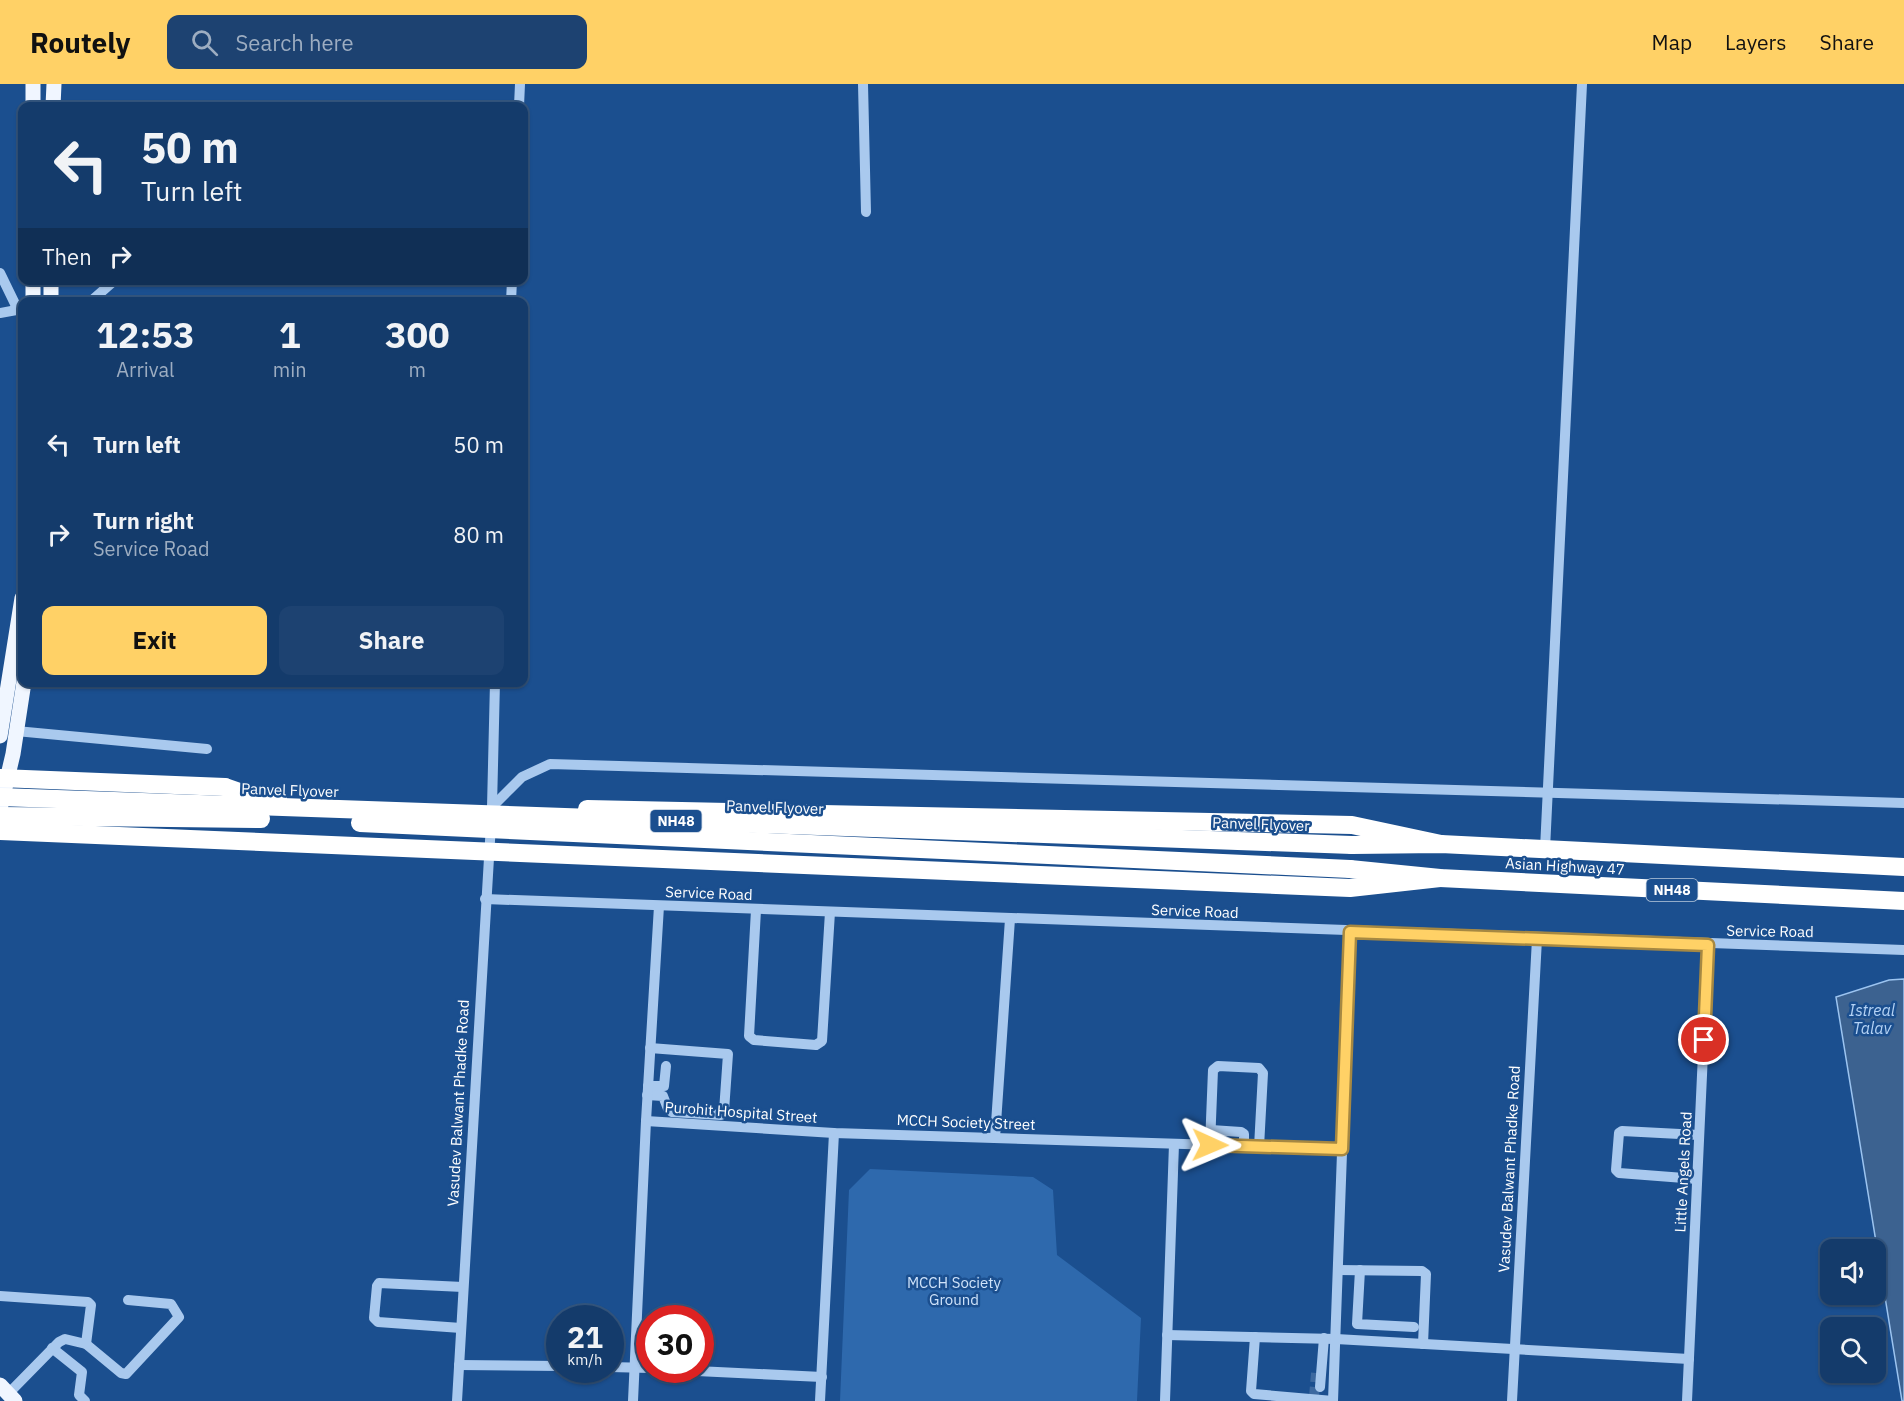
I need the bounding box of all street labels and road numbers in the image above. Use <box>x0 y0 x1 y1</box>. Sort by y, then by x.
street label: Panvel Flyover <box>241 779 340 801</box>
street label: Panvel Flyover <box>726 796 825 818</box>
road number: NH48 <box>650 810 702 832</box>
street label: Panvel Flyover <box>1212 813 1311 835</box>
street label: Asian Highway 47 <box>1505 853 1625 879</box>
road number: NH48 <box>1646 879 1698 901</box>
street label: Service Road <box>665 882 753 904</box>
street label: Service Road <box>1151 900 1239 922</box>
street label: Service Road <box>1726 921 1814 941</box>
street label: Vasudev Balwant Phadke Road <box>443 999 473 1207</box>
street label: Vasudev Balwant Phadke Road <box>1494 1065 1524 1273</box>
street label: Purohit Hospital Street <box>664 1097 818 1127</box>
street label: MCCH Society Street <box>896 1110 1036 1134</box>
street label: Little Angels Road <box>1670 1111 1696 1233</box>

